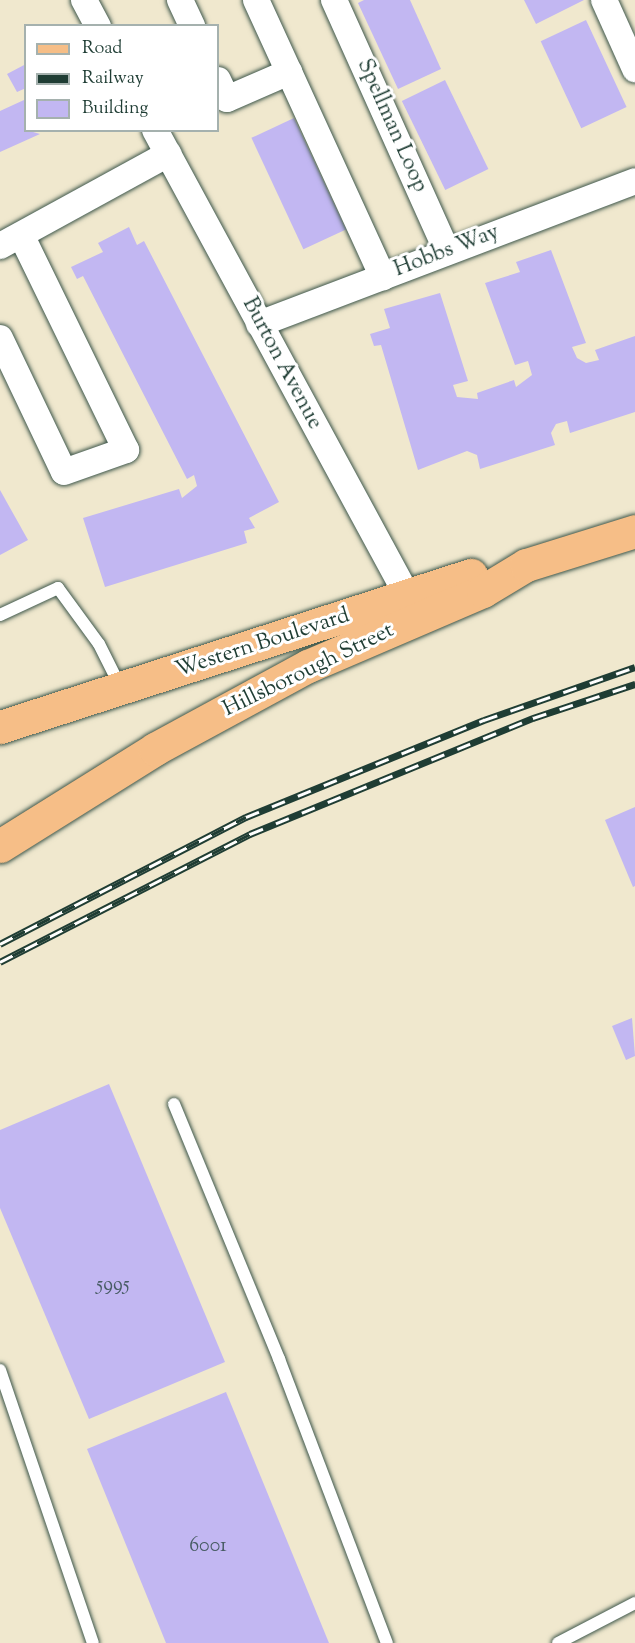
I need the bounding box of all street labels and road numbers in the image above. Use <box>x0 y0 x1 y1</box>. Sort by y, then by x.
street label: Spellman Loop <box>350 55 432 197</box>
street label: Hobbs Way <box>391 220 503 284</box>
street label: Burton Avenue <box>235 294 327 434</box>
street label: Western Boulevard <box>173 603 353 685</box>
street label: Hillsborough Street <box>219 618 399 724</box>

